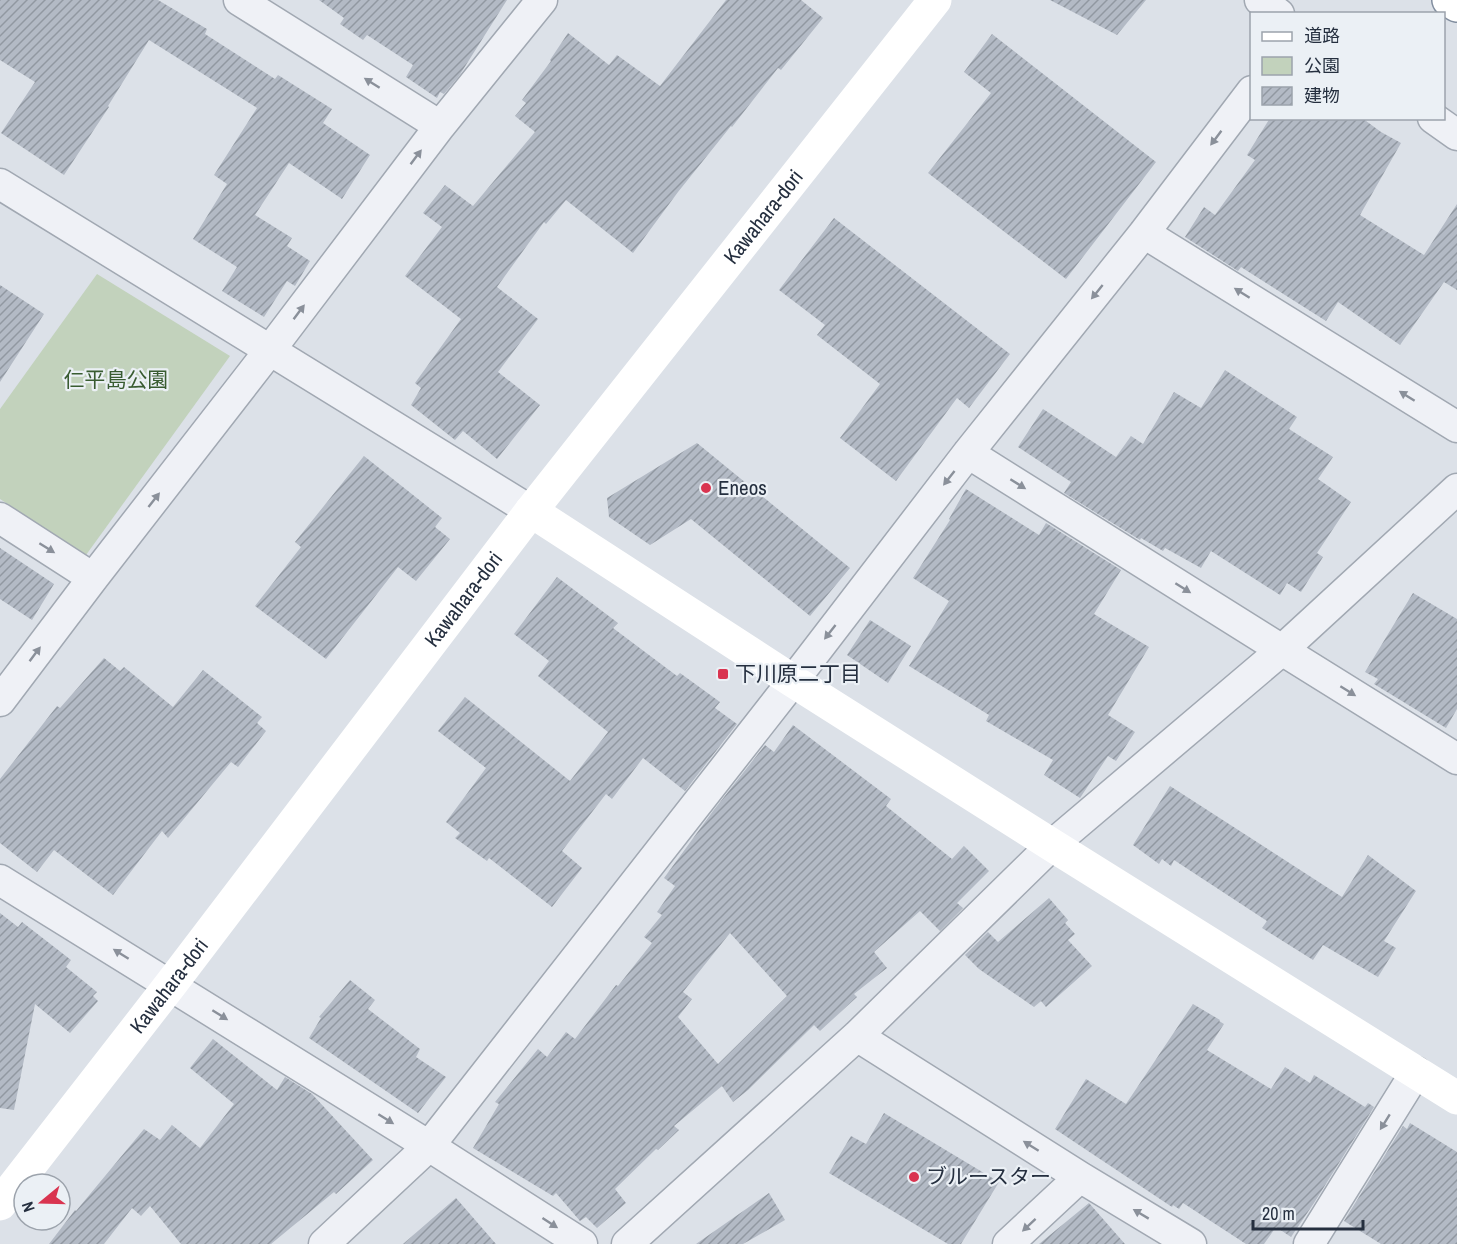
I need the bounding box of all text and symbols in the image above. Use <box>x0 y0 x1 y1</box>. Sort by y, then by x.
legend <box>1250 12 1445 120</box>
text: 道路 <box>1304 23 1340 48</box>
text: 公園 <box>1304 53 1340 78</box>
one-way arrow <box>364 78 381 89</box>
text: 建物 <box>1304 83 1340 108</box>
one-way arrow <box>1210 130 1223 146</box>
one-way arrow <box>410 149 422 164</box>
street label: Kawahara-dori <box>717 163 810 270</box>
one-way arrow <box>1091 284 1104 299</box>
one-way arrow <box>1233 288 1250 299</box>
one-way arrow <box>292 304 305 320</box>
park label: 仁平島公園 <box>64 365 169 394</box>
one-way arrow <box>1399 390 1415 401</box>
one-way arrow <box>944 470 956 485</box>
place label: Eneos <box>718 473 767 502</box>
one-way arrow <box>1010 478 1026 489</box>
marker: Eneos <box>699 481 713 495</box>
one-way arrow <box>147 492 159 507</box>
one-way arrow <box>39 542 55 553</box>
street label: Kawahara-dori <box>418 545 509 653</box>
one-way arrow <box>1175 582 1191 593</box>
one-way arrow <box>824 624 837 640</box>
one-way arrow <box>29 647 41 662</box>
place label: 下川原二丁目 <box>735 659 861 688</box>
marker: 下川原二丁目 <box>716 667 730 681</box>
one-way arrow <box>1340 686 1356 697</box>
street label: Kawahara-dori <box>123 932 215 1039</box>
one-way arrow <box>113 948 129 959</box>
one-way arrow <box>212 1010 228 1021</box>
one-way arrow <box>377 1113 394 1124</box>
one-way arrow <box>1380 1114 1391 1130</box>
one-way arrow <box>1023 1140 1039 1151</box>
place label: ブルースター <box>926 1162 1051 1191</box>
marker: ブルースター <box>907 1170 921 1184</box>
north arrow <box>12 1172 72 1232</box>
scale bar <box>1253 1193 1362 1231</box>
text: N <box>16 1199 40 1215</box>
text: 20 m <box>1262 1201 1295 1226</box>
one-way arrow <box>1133 1208 1149 1219</box>
one-way arrow <box>542 1218 558 1229</box>
one-way arrow <box>1021 1218 1036 1232</box>

